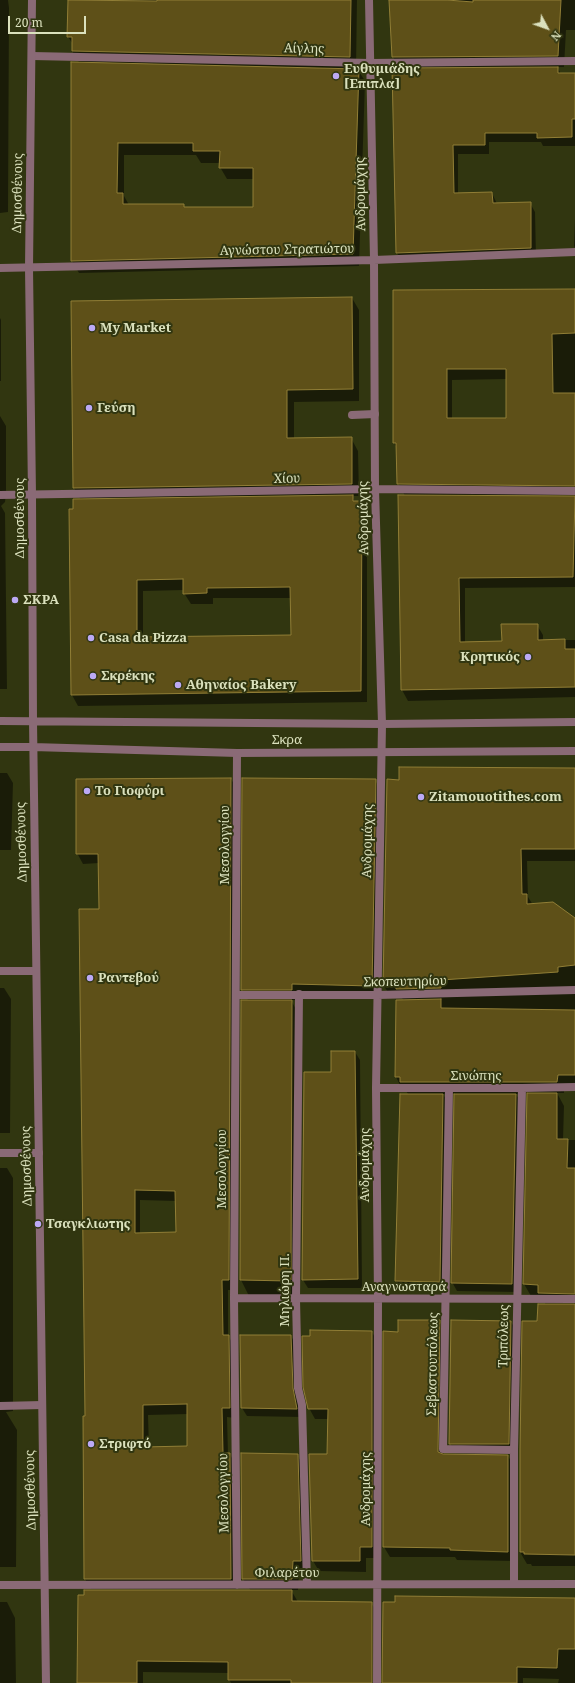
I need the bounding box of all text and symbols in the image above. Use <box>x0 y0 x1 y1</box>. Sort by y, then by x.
scale bar <box>10 8 88 34</box>
north arrow <box>527 8 567 48</box>
text: 20 m <box>15 14 43 31</box>
text: N <box>548 28 565 44</box>
street label: Αίγλης <box>284 41 324 57</box>
place label: Ευθυμιάδης [Επιπλα] <box>344 61 420 92</box>
marker: Ευθυμιάδης [Επιπλα] <box>331 71 341 81</box>
street label: Δημοσθένους <box>10 153 26 233</box>
street label: Ανδρομάχης <box>353 157 369 231</box>
street label: Αγνώστου Στρατιώτου <box>220 241 354 259</box>
place label: My Market <box>100 320 171 336</box>
marker: My Market <box>87 323 97 333</box>
place label: Γεύση <box>97 400 135 416</box>
marker: Γεύση <box>84 403 94 413</box>
street label: Χίου <box>274 471 300 487</box>
street label: Δημοσθένους <box>12 478 28 558</box>
street label: Ανδρομάχης <box>356 481 372 555</box>
place label: ΣΚΡΑ <box>23 592 59 608</box>
marker: ΣΚΡΑ <box>10 595 20 605</box>
place label: Casa da Pizza <box>99 630 187 646</box>
marker: Casa da Pizza <box>86 633 96 643</box>
place label: Κρητικός <box>460 649 520 665</box>
marker: Κρητικός <box>523 652 533 662</box>
place label: Σκρέκης <box>101 668 155 684</box>
marker: Σκρέκης <box>88 671 98 681</box>
place label: Αθηναίος Bakery <box>186 677 296 693</box>
marker: Αθηναίος Bakery <box>173 680 183 690</box>
street label: Σκρα <box>272 732 302 748</box>
place label: Το Γιοφύρι <box>95 783 164 799</box>
marker: Το Γιοφύρι <box>82 786 92 796</box>
place label: Zitamouotithes.com <box>429 789 562 805</box>
marker: Zitamouotithes.com <box>416 792 426 802</box>
street label: Δημοσθένους <box>14 802 30 882</box>
street label: Ανδρομάχης <box>360 804 376 878</box>
street label: Μεσολογγίου <box>217 805 233 885</box>
place label: Ραντεβού <box>98 970 159 986</box>
marker: Ραντεβού <box>85 973 95 983</box>
street label: Σκοπευτηρίου <box>363 973 447 991</box>
street label: Σινώπης <box>451 1068 501 1084</box>
street label: Δημοσθένους <box>19 1126 35 1206</box>
street label: Ανδρομάχης <box>357 1128 373 1202</box>
street label: Μεσολογγίου <box>214 1129 230 1209</box>
place label: Τσαγκλιωτης <box>46 1216 131 1232</box>
marker: Τσαγκλιωτης <box>33 1219 43 1229</box>
street label: Μηλιώρη Π. <box>277 1253 293 1327</box>
street label: Αναγνωσταρά <box>361 1279 447 1295</box>
street label: Τριπόλεως <box>496 1304 512 1368</box>
street label: Σεβαστουπόλεως <box>424 1312 442 1416</box>
place label: Στριφτό <box>99 1436 151 1452</box>
marker: Στριφτό <box>86 1439 96 1449</box>
street label: Δημοσθένους <box>23 1450 39 1530</box>
street label: Ανδρομάχης <box>358 1452 374 1526</box>
street label: Μεσολογγίου <box>216 1453 232 1533</box>
street label: Φιλαρέτου <box>255 1565 319 1581</box>

